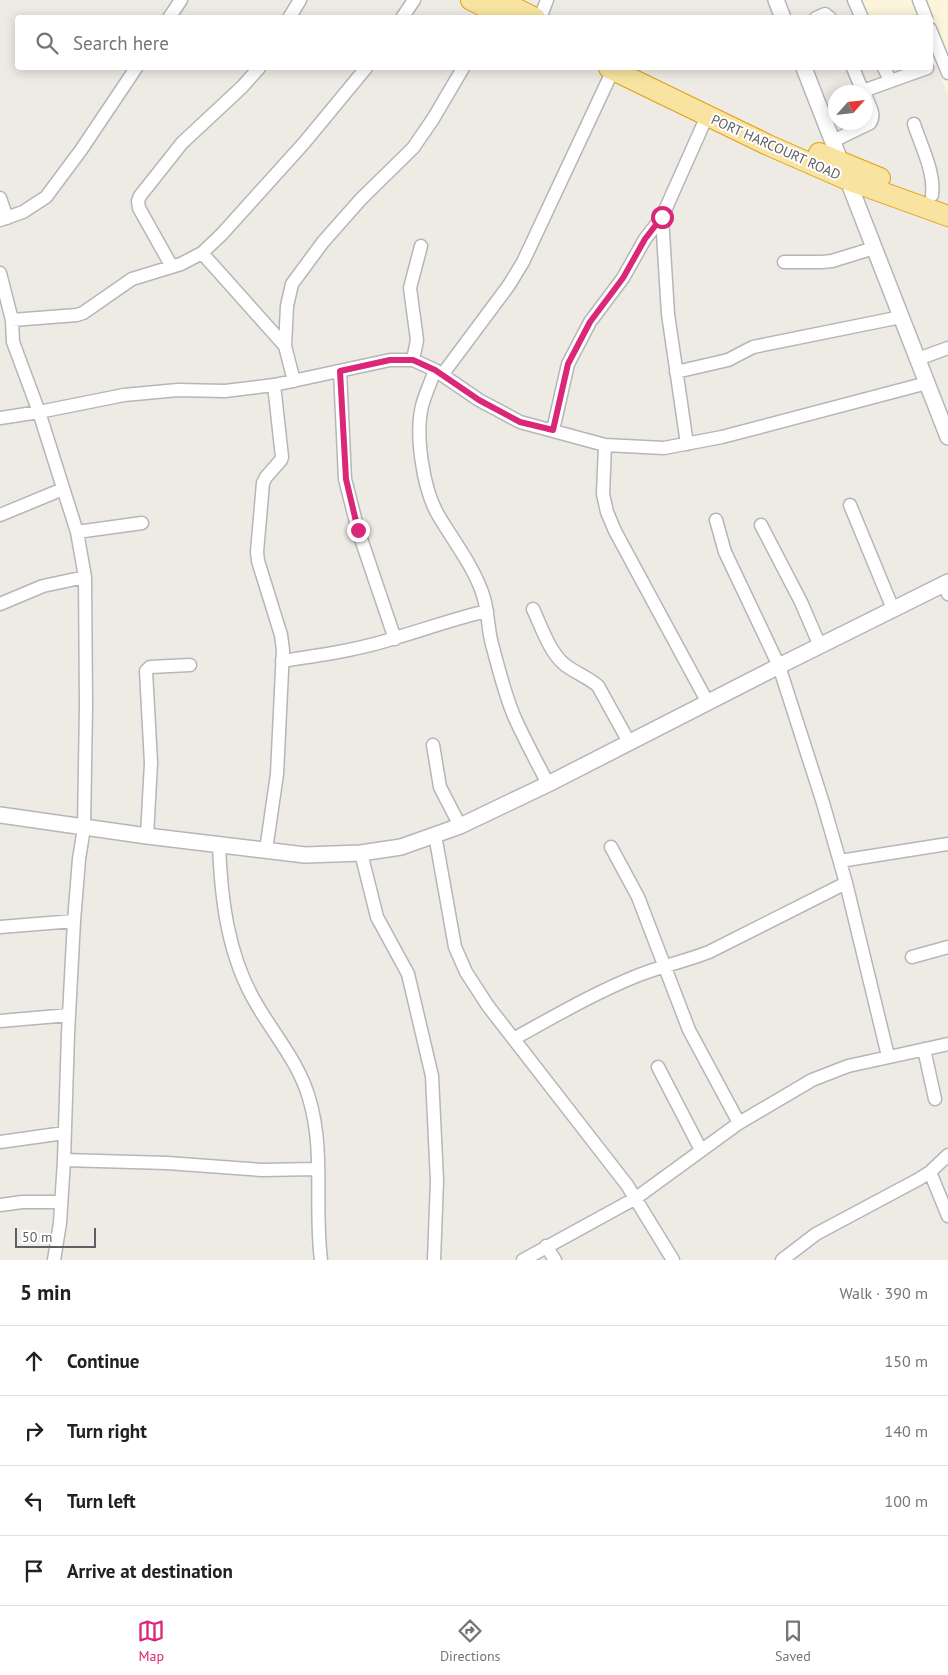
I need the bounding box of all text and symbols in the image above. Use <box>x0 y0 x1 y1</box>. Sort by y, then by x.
search box <box>15 15 933 70</box>
icon: search <box>33 29 61 57</box>
text: Search here <box>73 31 169 55</box>
north arrow <box>828 85 873 130</box>
street label: PORT HARCOURT ROAD <box>708 110 844 184</box>
route start <box>651 206 674 229</box>
route end <box>347 519 370 542</box>
scale bar <box>15 1225 96 1248</box>
text: 50 m <box>22 1228 52 1246</box>
text: 5 min <box>20 1279 71 1306</box>
text: Walk · 390 m <box>839 1283 928 1303</box>
icon: ahead <box>20 1347 48 1375</box>
text: Continue <box>67 1349 139 1373</box>
text: 150 m <box>885 1351 928 1371</box>
icon: right <box>20 1417 48 1445</box>
text: Turn right <box>67 1419 147 1443</box>
text: 140 m <box>885 1421 928 1441</box>
icon: left <box>20 1487 48 1515</box>
text: Turn left <box>67 1489 136 1513</box>
text: 100 m <box>885 1491 928 1511</box>
icon: arrive <box>20 1557 48 1585</box>
text: Arrive at destination <box>67 1559 233 1583</box>
tab: Map <box>137 1617 165 1665</box>
tab: Directions <box>440 1617 500 1665</box>
tab: Saved <box>775 1617 811 1665</box>

